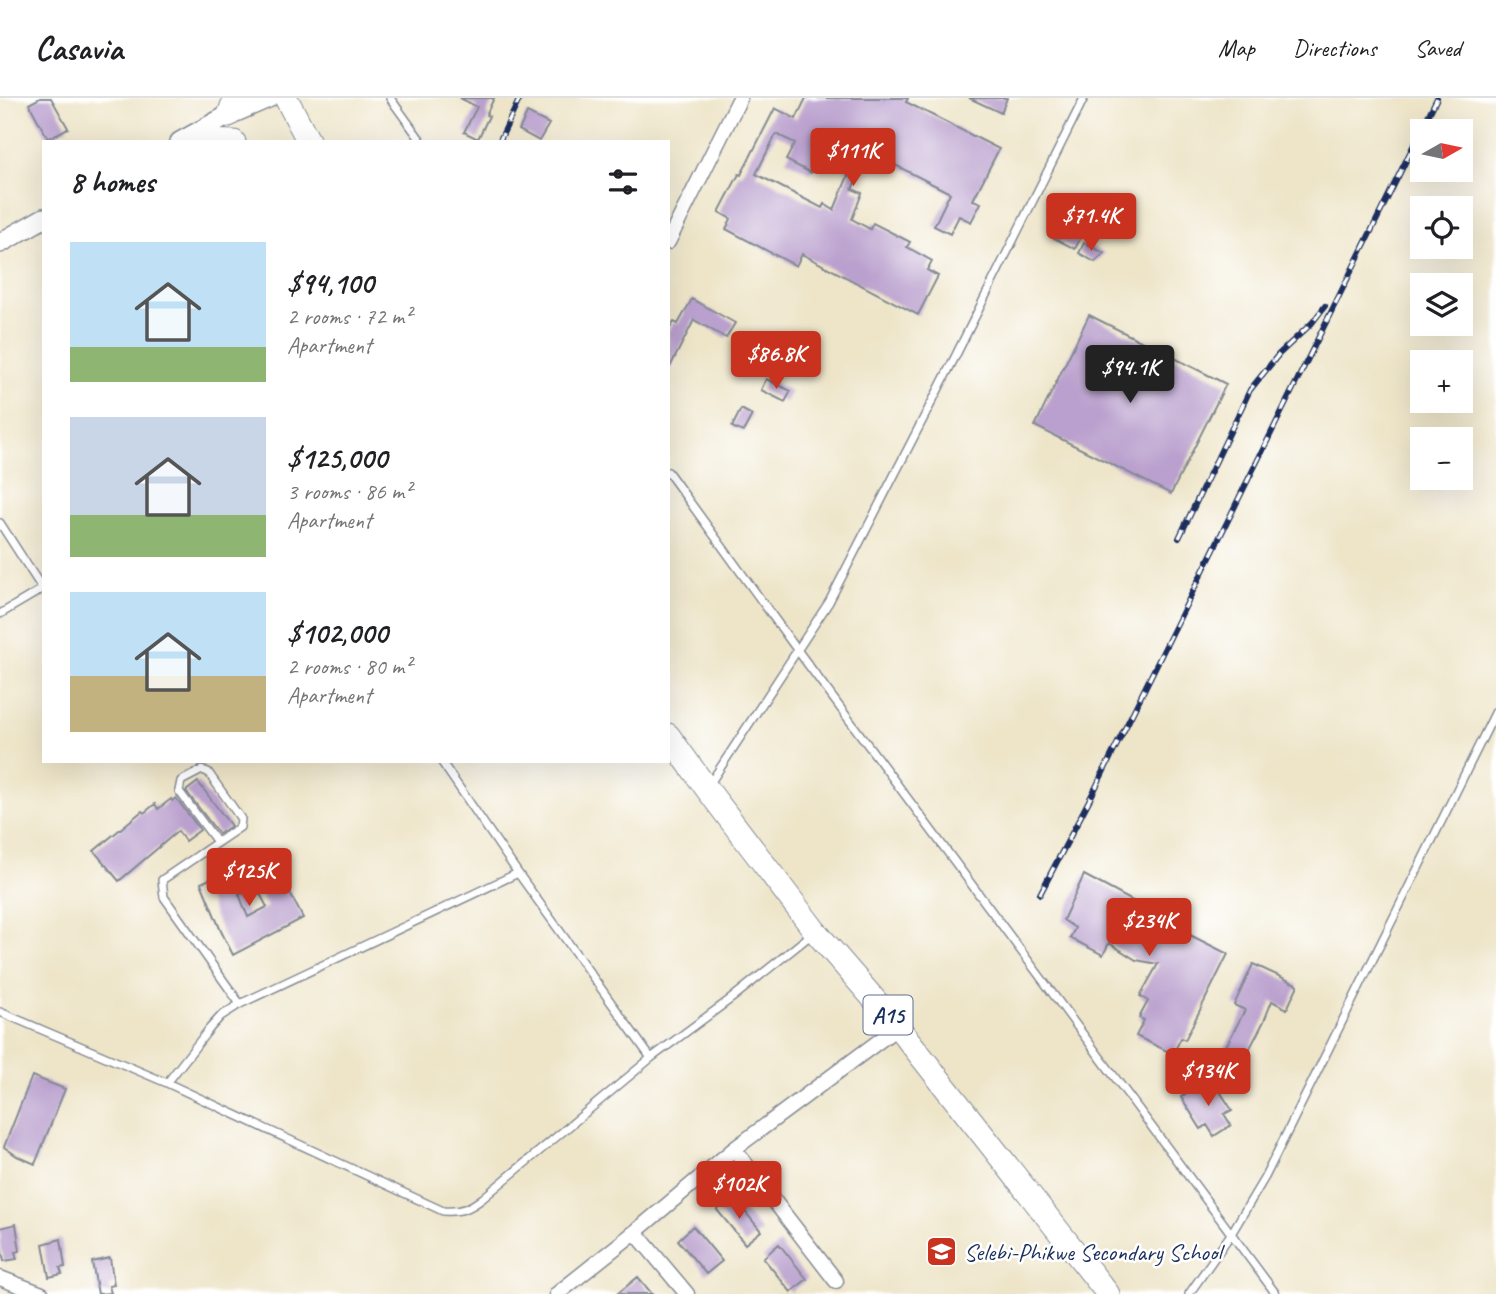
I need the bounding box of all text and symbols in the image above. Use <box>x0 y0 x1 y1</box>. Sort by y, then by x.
text: Casavia <box>35 27 123 69</box>
text: Map <box>1218 33 1255 63</box>
text: Directions <box>1293 33 1376 63</box>
text: Saved <box>1414 33 1461 63</box>
north arrow <box>1410 119 1474 182</box>
map controls <box>1410 119 1473 490</box>
pin: $111K <box>804 129 902 188</box>
text: $111K <box>826 136 880 165</box>
text: 8 homes <box>70 163 155 201</box>
icon: filters <box>604 163 642 201</box>
pin: $71.4K <box>1034 194 1148 253</box>
button: locate <box>1410 196 1473 259</box>
text: $71.4K <box>1062 201 1120 230</box>
text: $94,100 <box>287 264 374 302</box>
icon: home <box>126 270 210 354</box>
button: layers <box>1410 273 1473 336</box>
text: 2 rooms · 72 m² <box>287 302 411 331</box>
text: Apartment <box>287 331 372 360</box>
pin: $86.8K <box>719 331 833 391</box>
text: $86.8K <box>747 339 805 368</box>
pin: $94.1K <box>1073 345 1187 405</box>
button: + <box>1410 350 1473 413</box>
text: $94.1K <box>1101 353 1159 382</box>
button: − <box>1410 427 1473 490</box>
text: $125,000 <box>287 439 387 477</box>
icon: home <box>126 445 210 529</box>
text: 3 rooms · 86 m² <box>287 477 411 506</box>
text: Apartment <box>287 506 372 535</box>
text: $102,000 <box>287 614 387 652</box>
icon: home <box>126 620 210 704</box>
text: 2 rooms · 80 m² <box>287 652 411 681</box>
text: Apartment <box>287 681 372 710</box>
pin: $125K <box>200 848 298 908</box>
text: $125K <box>223 856 275 885</box>
pin: $234K <box>1100 898 1198 958</box>
text: $234K <box>1122 906 1176 935</box>
road number: A15 <box>864 996 912 1034</box>
pin: $134K <box>1159 1048 1257 1108</box>
text: $134K <box>1181 1056 1235 1085</box>
pin: $102K <box>690 1162 788 1221</box>
text: $102K <box>712 1169 766 1198</box>
school or university icon: Selebi-Phikwe Secondary School <box>924 1235 958 1269</box>
place label: Selebi-Phikwe Secondary School <box>964 1237 1225 1267</box>

